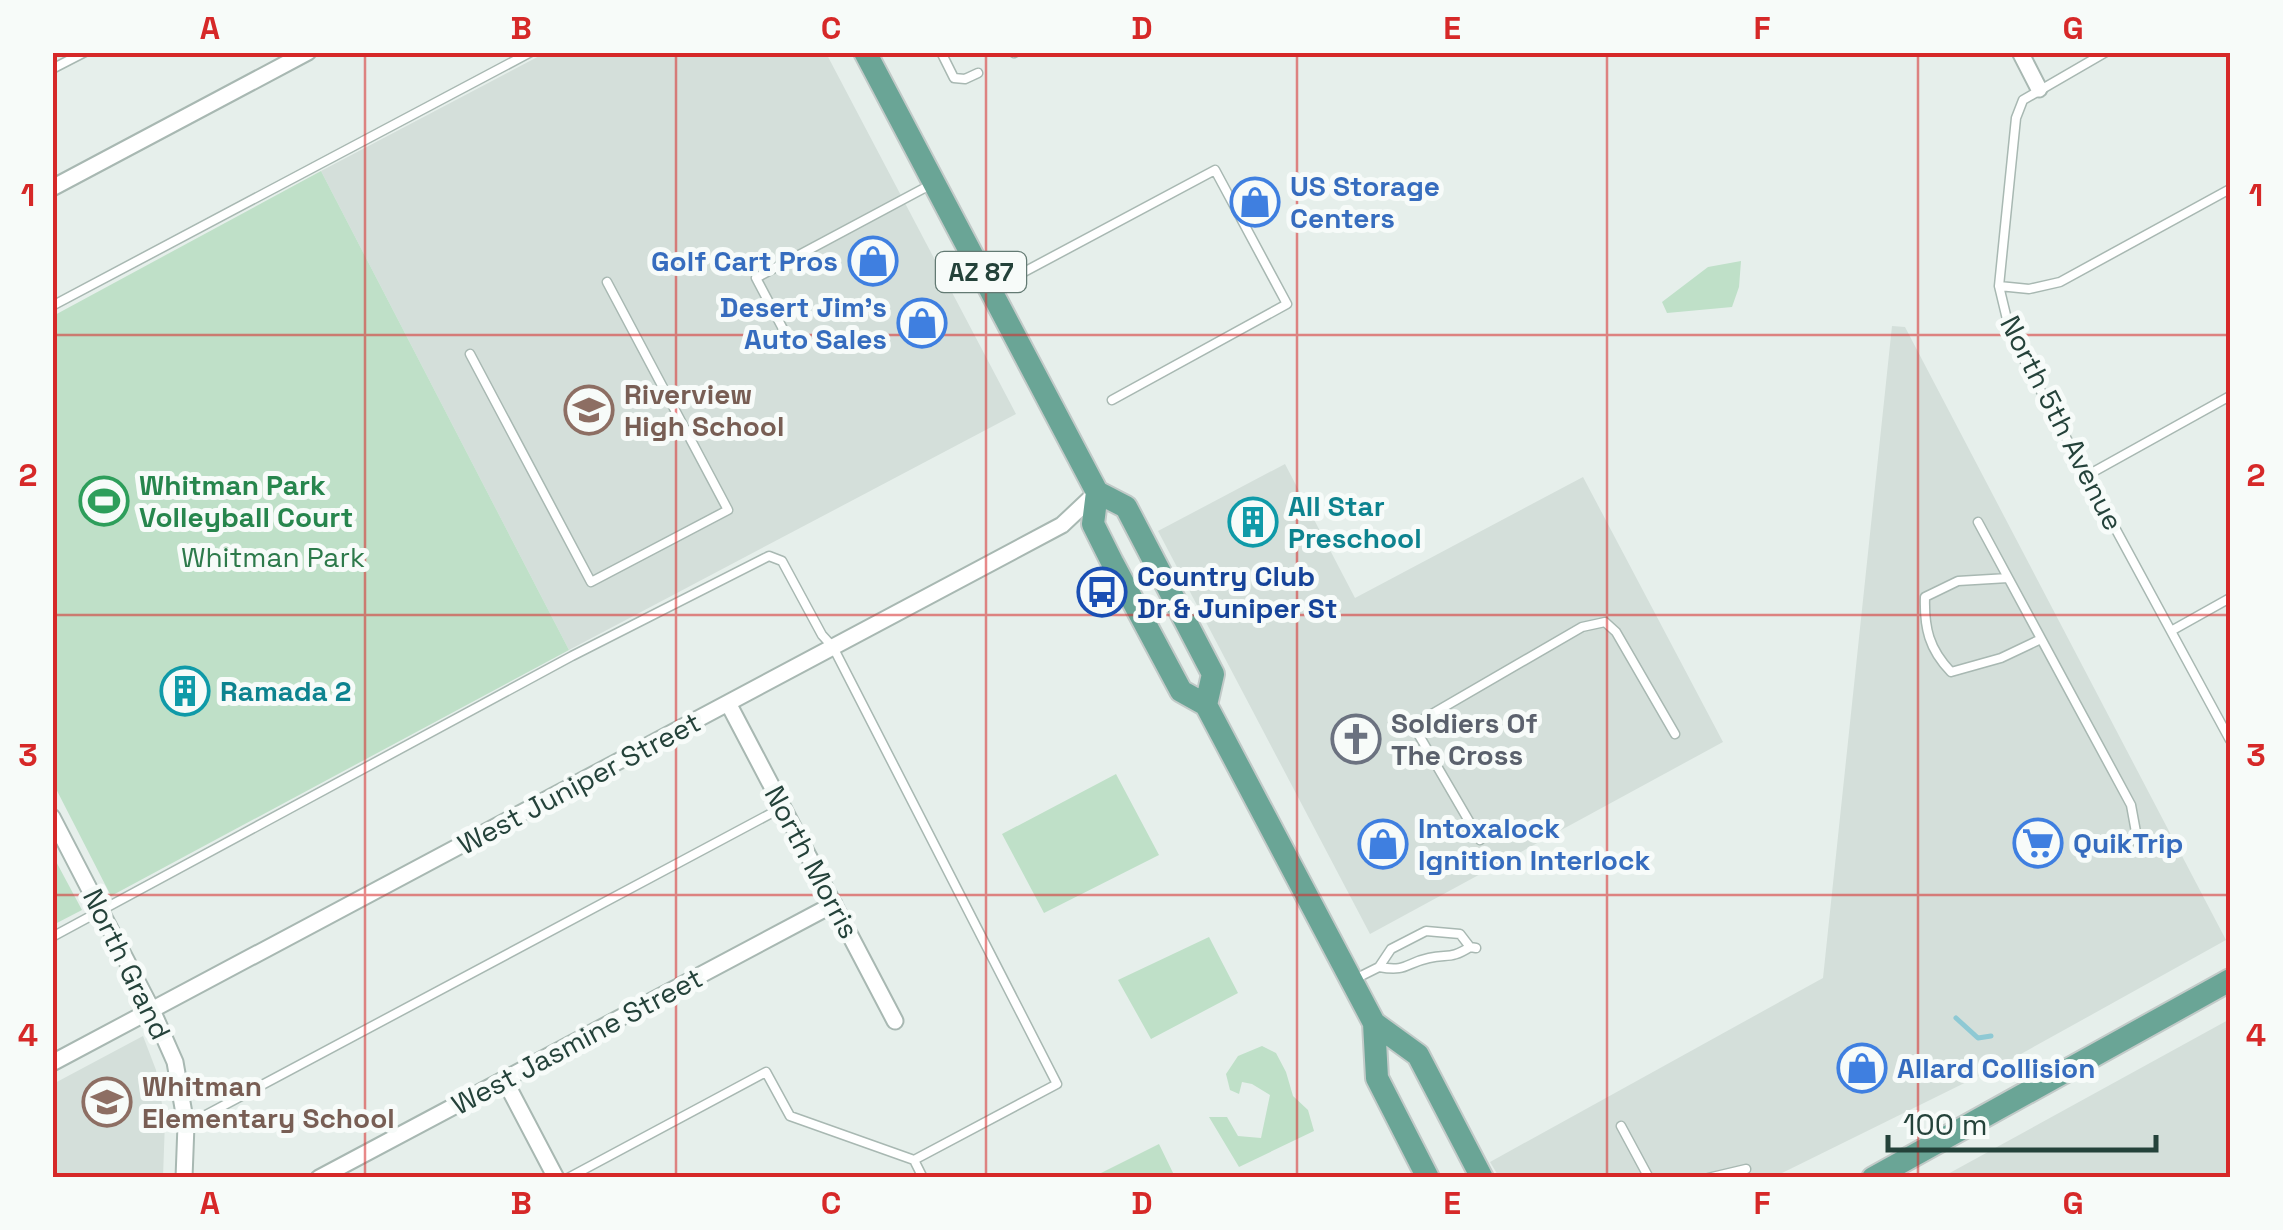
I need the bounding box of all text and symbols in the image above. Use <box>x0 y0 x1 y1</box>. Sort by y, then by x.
text: A <box>200 8 220 48</box>
text: B <box>510 8 532 48</box>
text: C <box>821 8 841 48</box>
text: D <box>1131 8 1153 48</box>
text: E <box>1443 8 1461 48</box>
text: F <box>1753 8 1771 48</box>
text: G <box>2062 8 2084 48</box>
place label: US Storage Centers <box>1290 168 1440 236</box>
text: 1 <box>21 175 35 215</box>
text: 1 <box>2249 175 2263 215</box>
shop icon: US Storage Centers <box>1229 176 1281 228</box>
shop icon: Golf Cart Pros <box>847 235 899 287</box>
place label: Golf Cart Pros <box>651 243 838 279</box>
road number: AZ 87 <box>936 252 1026 292</box>
place label: Desert Jim's Auto Sales <box>720 289 887 357</box>
shop icon: Desert Jim's Auto Sales <box>896 297 948 349</box>
street label: North 5th Avenue <box>1992 310 2132 536</box>
place label: Riverview High School <box>624 376 784 444</box>
school or university icon: Riverview High School <box>563 384 615 436</box>
text: 2 <box>18 455 38 495</box>
text: 2 <box>2246 455 2266 495</box>
place label: Whitman Park Volleyball Court <box>139 467 353 535</box>
sports icon: Whitman Park Volleyball Court <box>78 475 130 527</box>
place label: All Star Preschool <box>1288 488 1422 556</box>
building icon: All Star Preschool <box>1227 496 1279 548</box>
park label: Whitman Park <box>181 539 365 575</box>
place label: Country Club Dr & Juniper St <box>1137 558 1338 626</box>
bus stop icon: Country Club Dr & Juniper St <box>1076 566 1128 618</box>
building icon: Ramada 2 <box>159 665 211 717</box>
place label: Ramada 2 <box>220 673 352 709</box>
street label: West Juniper Street <box>451 704 707 862</box>
place label: Soldiers Of The Cross <box>1391 705 1538 773</box>
church icon: Soldiers Of The Cross <box>1330 713 1382 765</box>
text: 3 <box>18 735 38 775</box>
text: 3 <box>2246 735 2266 775</box>
street label: North Morris <box>757 779 867 945</box>
place label: Intoxalock Ignition Interlock <box>1418 810 1650 878</box>
supermarket icon: QuikTrip <box>2012 817 2064 869</box>
shop icon: Intoxalock Ignition Interlock <box>1357 818 1409 870</box>
place label: QuikTrip <box>2073 825 2183 861</box>
street label: North Grand <box>75 883 179 1045</box>
street label: West Jasmine Street <box>445 960 709 1122</box>
text: 4 <box>18 1015 38 1055</box>
text: 4 <box>2246 1015 2266 1055</box>
shop icon: Allard Collision <box>1836 1042 1888 1094</box>
place label: Allard Collision <box>1897 1050 2095 1086</box>
place label: Whitman Elementary School <box>142 1068 395 1136</box>
school or university icon: Whitman Elementary School <box>81 1076 133 1128</box>
scale bar <box>1888 1090 2156 1152</box>
text: 100 m <box>1903 1105 1988 1144</box>
text: A <box>200 1183 220 1223</box>
text: B <box>510 1183 532 1223</box>
text: C <box>821 1183 841 1223</box>
text: D <box>1131 1183 1153 1223</box>
text: E <box>1443 1183 1461 1223</box>
text: F <box>1753 1183 1771 1223</box>
text: G <box>2062 1183 2084 1223</box>

